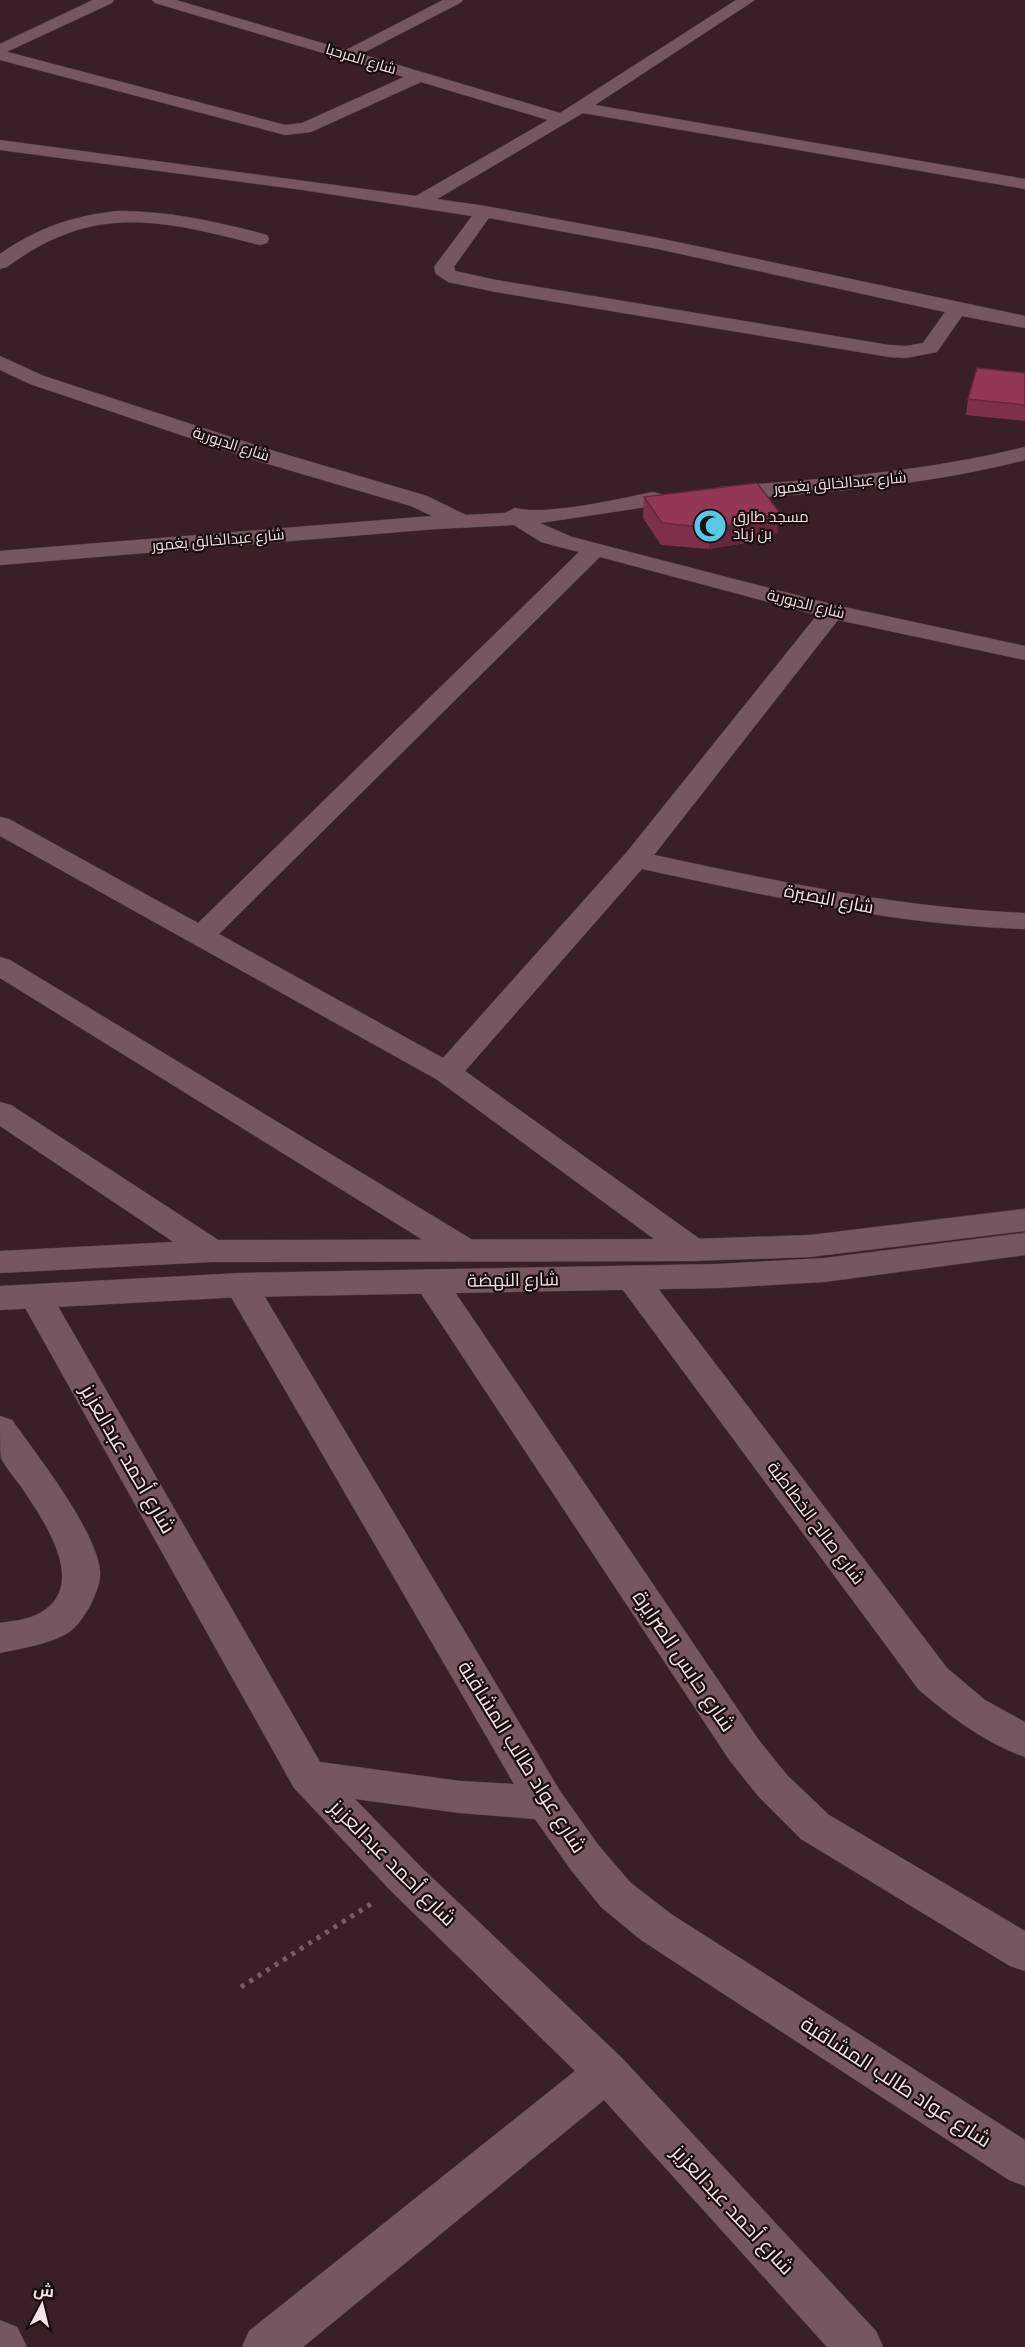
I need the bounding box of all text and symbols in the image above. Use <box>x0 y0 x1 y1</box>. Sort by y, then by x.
street label: شارع المرحبا <box>323 40 398 80</box>
street label: شارع الدبورية <box>190 423 272 467</box>
street label: شارع عبدالخالق يغمور <box>772 468 907 500</box>
mosque icon: مسجد طارق بن زياد <box>692 508 728 544</box>
place label: مسجد طارق بن زياد <box>733 508 809 544</box>
street label: شارع عبدالخالق يغمور <box>150 525 285 557</box>
street label: شارع الدبورية <box>765 586 847 624</box>
street label: شارع البصيرة <box>782 880 876 919</box>
street label: شارع النهضة <box>467 1268 559 1293</box>
street label: شارع أحمد عبدالعزيز <box>73 1379 181 1539</box>
street label: شارع صالح الخطاطبة <box>762 1457 869 1590</box>
street label: شارع حابس الصرايرة <box>626 1585 741 1737</box>
street label: شارع عواد طالب المشاقبة <box>451 1656 592 1859</box>
street label: شارع أحمد عبدالعزيز <box>323 1794 462 1932</box>
street label: شارع عواد طالب المشاقبة <box>795 2011 996 2154</box>
street label: شارع أحمد عبدالعزيز <box>665 2139 800 2281</box>
north arrow <box>12 2275 72 2335</box>
text: ش <box>32 2280 55 2301</box>

